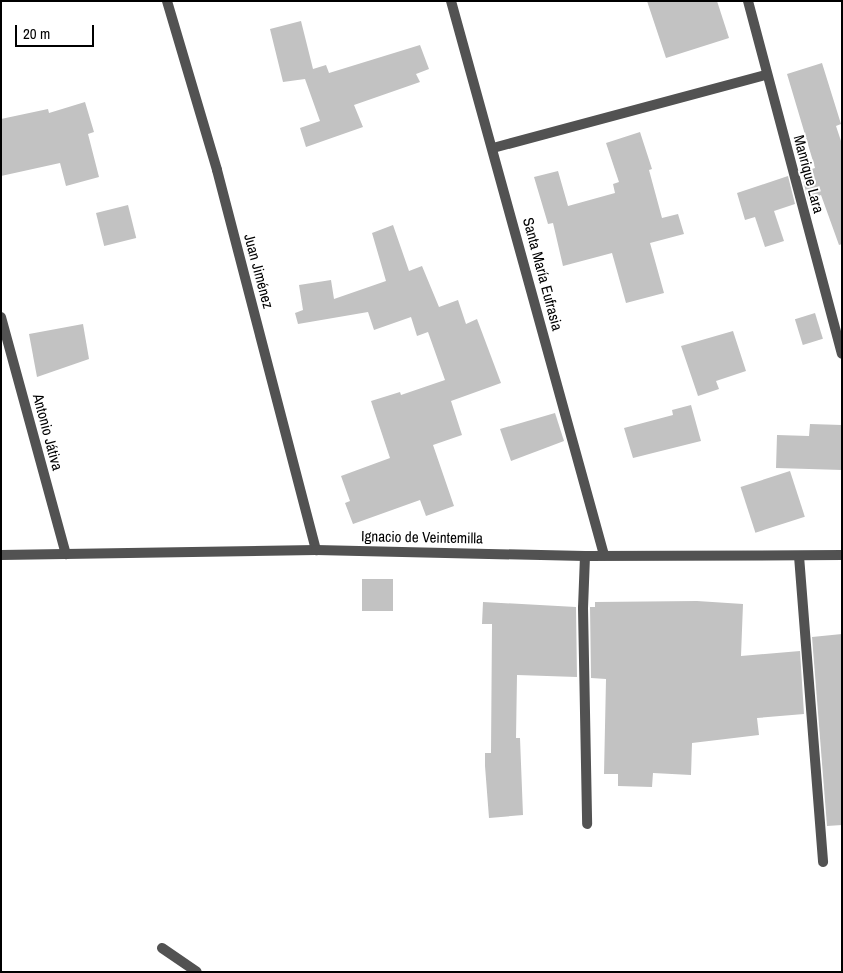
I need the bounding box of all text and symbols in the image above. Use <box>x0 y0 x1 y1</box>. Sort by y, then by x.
scale bar <box>18 15 96 47</box>
text: 20 m <box>23 23 50 44</box>
street label: Manrique Lara <box>790 133 828 215</box>
street label: Santa María Eufrasia <box>519 216 567 332</box>
street label: Juan Jiménez <box>240 232 278 310</box>
street label: Antonio Játiva <box>29 392 67 472</box>
street label: Ignacio de Veintemilla <box>361 527 483 547</box>

